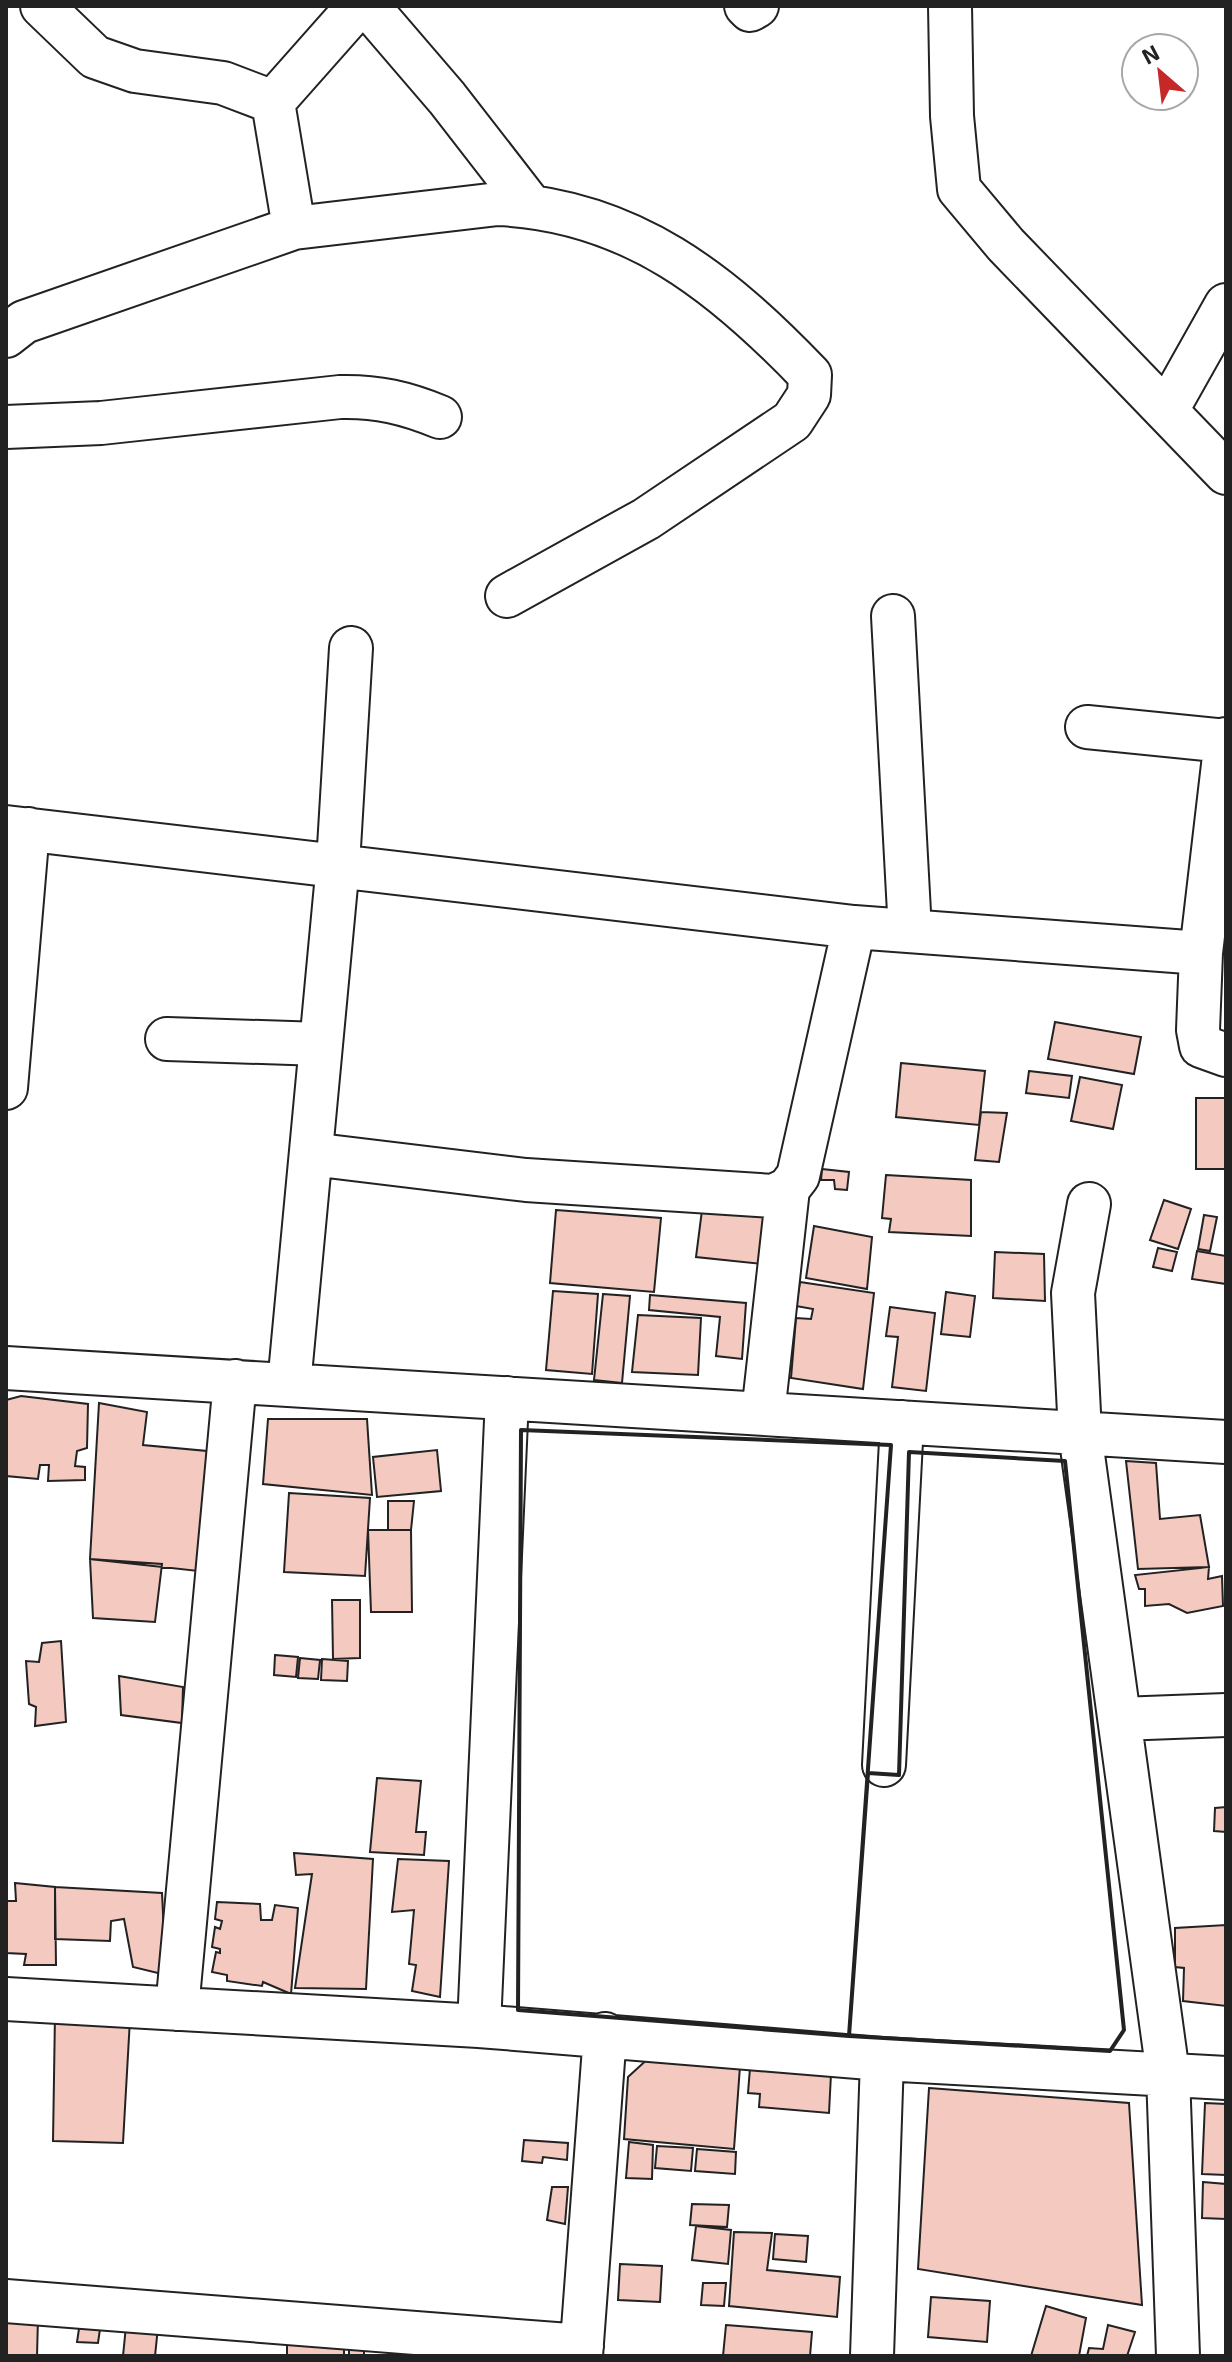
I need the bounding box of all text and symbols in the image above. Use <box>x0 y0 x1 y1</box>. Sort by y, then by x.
north arrow <box>1120 32 1200 112</box>
text: N <box>1137 38 1163 69</box>

